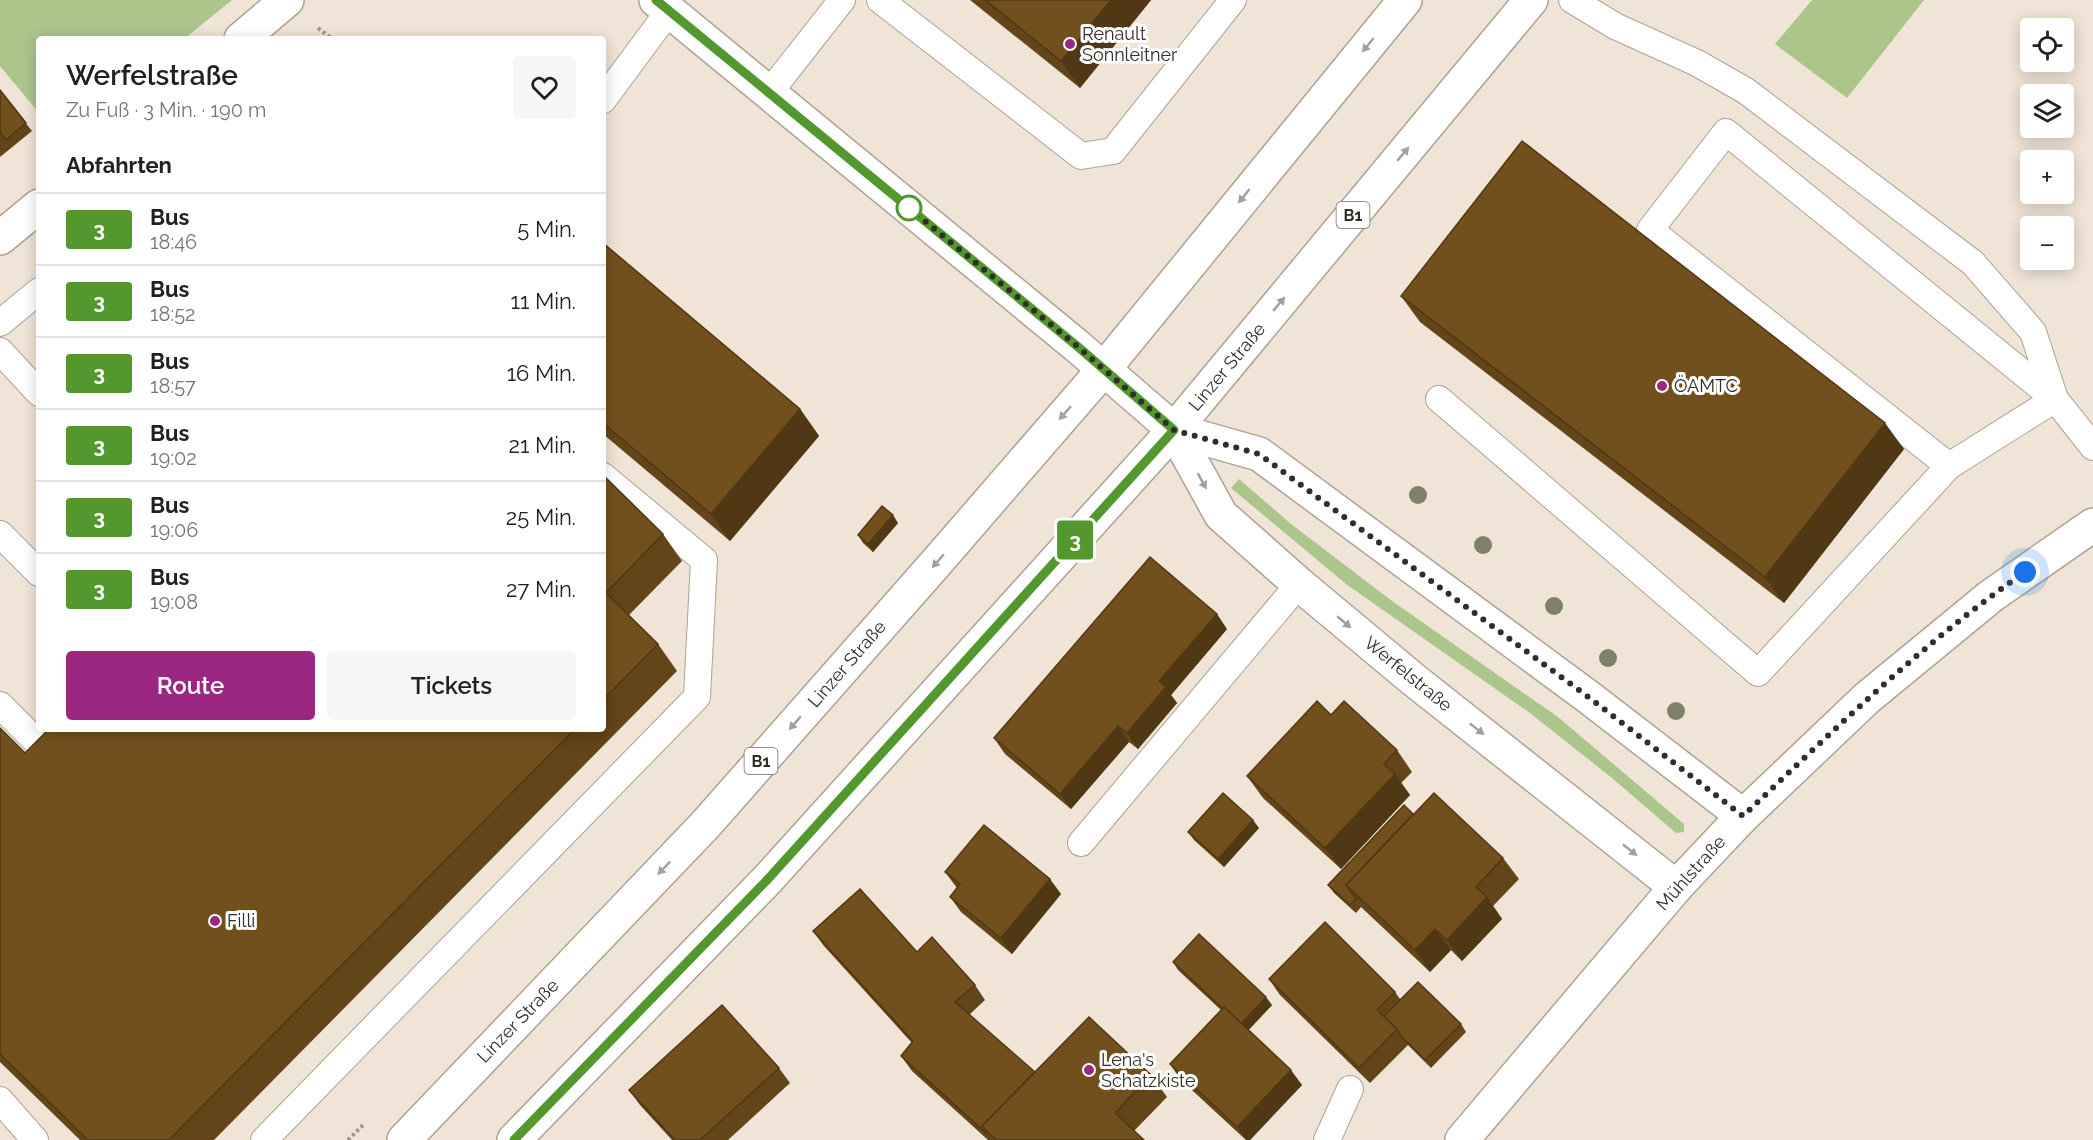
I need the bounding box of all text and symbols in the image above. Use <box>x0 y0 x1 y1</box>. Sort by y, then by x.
map controls <box>2020 18 2074 270</box>
button: locate <box>2020 18 2074 72</box>
place label: Renault Sonnleitner <box>1082 23 1178 65</box>
marker: Renault Sonnleitner <box>1063 37 1077 51</box>
one-way arrow <box>1361 37 1374 53</box>
button: heart <box>513 56 576 119</box>
text: Werfelstraße <box>66 59 238 92</box>
button: layers <box>2020 84 2074 138</box>
text: Zu Fuß · 3 Min. · 190 m <box>66 98 266 122</box>
one-way arrow <box>1397 146 1410 162</box>
button: + <box>2020 150 2074 204</box>
text: Abfahrten <box>66 152 172 178</box>
one-way arrow <box>1239 189 1251 204</box>
unlabelled marker <box>896 195 922 221</box>
road number: B1 <box>1336 202 1370 228</box>
text: Bus <box>150 204 189 230</box>
text: 5 Min. <box>517 216 576 242</box>
button: − <box>2020 216 2074 270</box>
text: 3 <box>93 217 105 242</box>
text: 18:46 <box>150 230 197 254</box>
text: Bus <box>150 276 189 302</box>
text: 11 Min. <box>510 288 576 314</box>
text: 3 <box>93 289 105 314</box>
one-way arrow <box>1272 297 1285 312</box>
text: 18:52 <box>150 302 196 326</box>
street label: Linzer Straße <box>1184 318 1270 415</box>
text: Bus <box>150 348 189 374</box>
text: 16 Min. <box>507 360 576 386</box>
text: 3 <box>93 361 105 386</box>
text: 18:57 <box>150 374 196 398</box>
place label: ÖAMTC <box>1674 375 1738 396</box>
marker: ÖAMTC <box>1655 379 1669 393</box>
one-way arrow <box>1059 405 1072 421</box>
text: Bus <box>150 420 189 446</box>
text: 21 Min. <box>508 432 576 458</box>
text: 3 <box>93 433 105 458</box>
text: 19:02 <box>150 446 197 470</box>
one-way arrow <box>1197 473 1207 490</box>
text: Bus <box>150 492 189 518</box>
text: 25 Min. <box>506 504 576 530</box>
text: 3 <box>93 505 105 530</box>
text: 19:06 <box>150 518 198 542</box>
line badge: 3 <box>1056 520 1094 560</box>
text: 3 <box>1069 528 1081 553</box>
one-way arrow <box>932 553 945 568</box>
your location <box>2010 557 2040 587</box>
text: Bus <box>150 564 189 590</box>
text: 27 Min. <box>506 576 576 602</box>
text: 3 <box>93 577 105 602</box>
text: 19:08 <box>150 590 198 614</box>
one-way arrow <box>1336 615 1352 628</box>
street label: Linzer Straße <box>803 616 890 711</box>
street label: Werfelstraße <box>1360 632 1457 716</box>
button: Route <box>66 651 315 720</box>
button: Tickets <box>327 651 576 720</box>
one-way arrow <box>789 715 802 730</box>
one-way arrow <box>1469 723 1484 735</box>
road number: B1 <box>744 748 777 774</box>
street label: Mühlstraße <box>1652 831 1730 914</box>
one-way arrow <box>1622 844 1638 857</box>
one-way arrow <box>658 860 672 874</box>
place label: Filli <box>227 910 255 931</box>
marker: Filli <box>208 914 222 928</box>
street label: Linzer Straße <box>473 974 563 1067</box>
place label: Lena's Schatzkiste <box>1101 1049 1196 1091</box>
marker: Lena's Schatzkiste <box>1082 1063 1096 1077</box>

